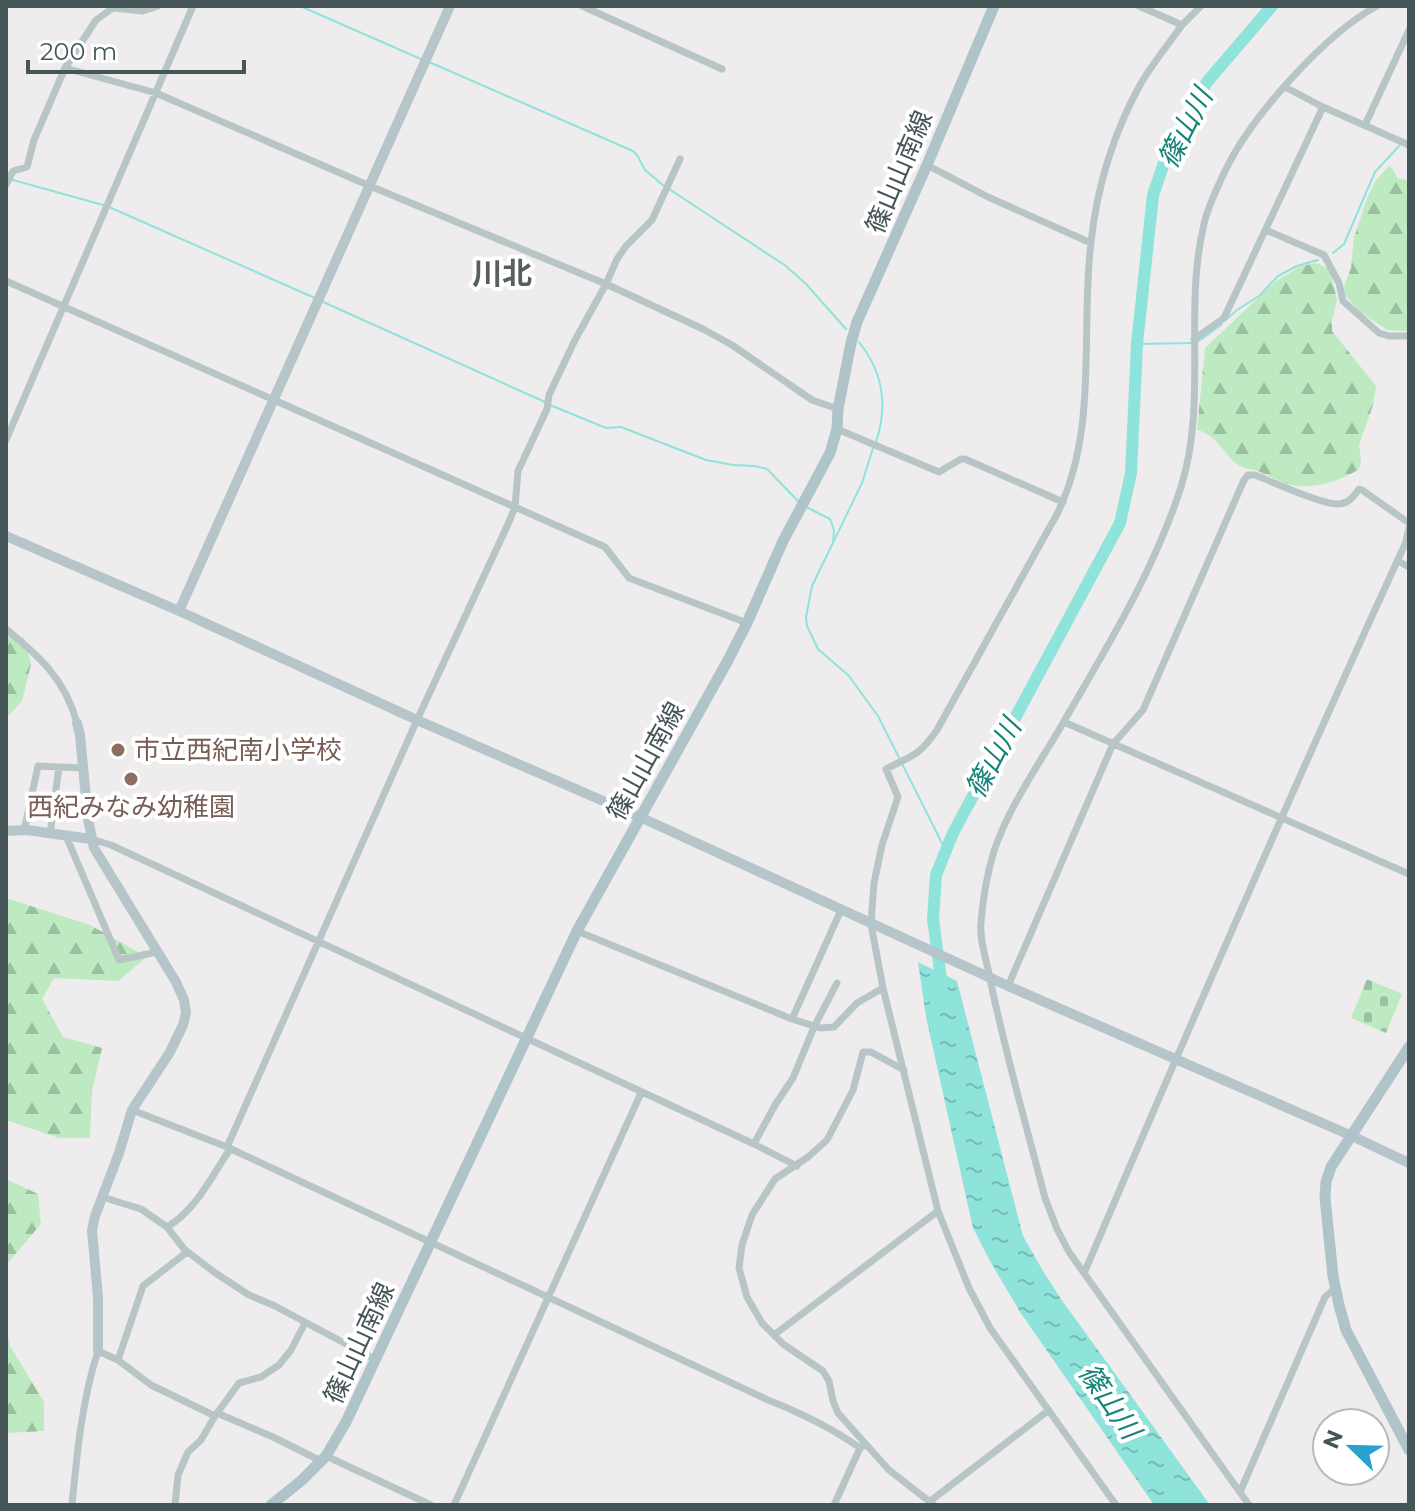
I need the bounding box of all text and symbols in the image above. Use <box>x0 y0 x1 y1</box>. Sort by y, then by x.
scale bar <box>28 24 244 74</box>
text: 200 m <box>40 37 117 66</box>
water label: 篠山川 <box>1151 80 1221 173</box>
street label: 篠山山南線 <box>859 106 939 238</box>
district label: 川北 <box>472 255 532 292</box>
street label: 篠山山南線 <box>600 696 692 826</box>
water label: 篠山川 <box>958 710 1029 803</box>
place label: 市立西紀南小学校 <box>134 734 342 766</box>
marker: 市立西紀南小学校 <box>109 741 127 759</box>
marker: 西紀みなみ幼稚園 <box>122 770 140 788</box>
place label: 西紀みなみ幼稚園 <box>27 791 235 823</box>
street label: 篠山山南線 <box>317 1277 401 1409</box>
water label: 篠山川 <box>1072 1357 1150 1448</box>
north arrow <box>1311 1407 1391 1487</box>
text: N <box>1317 1426 1349 1453</box>

